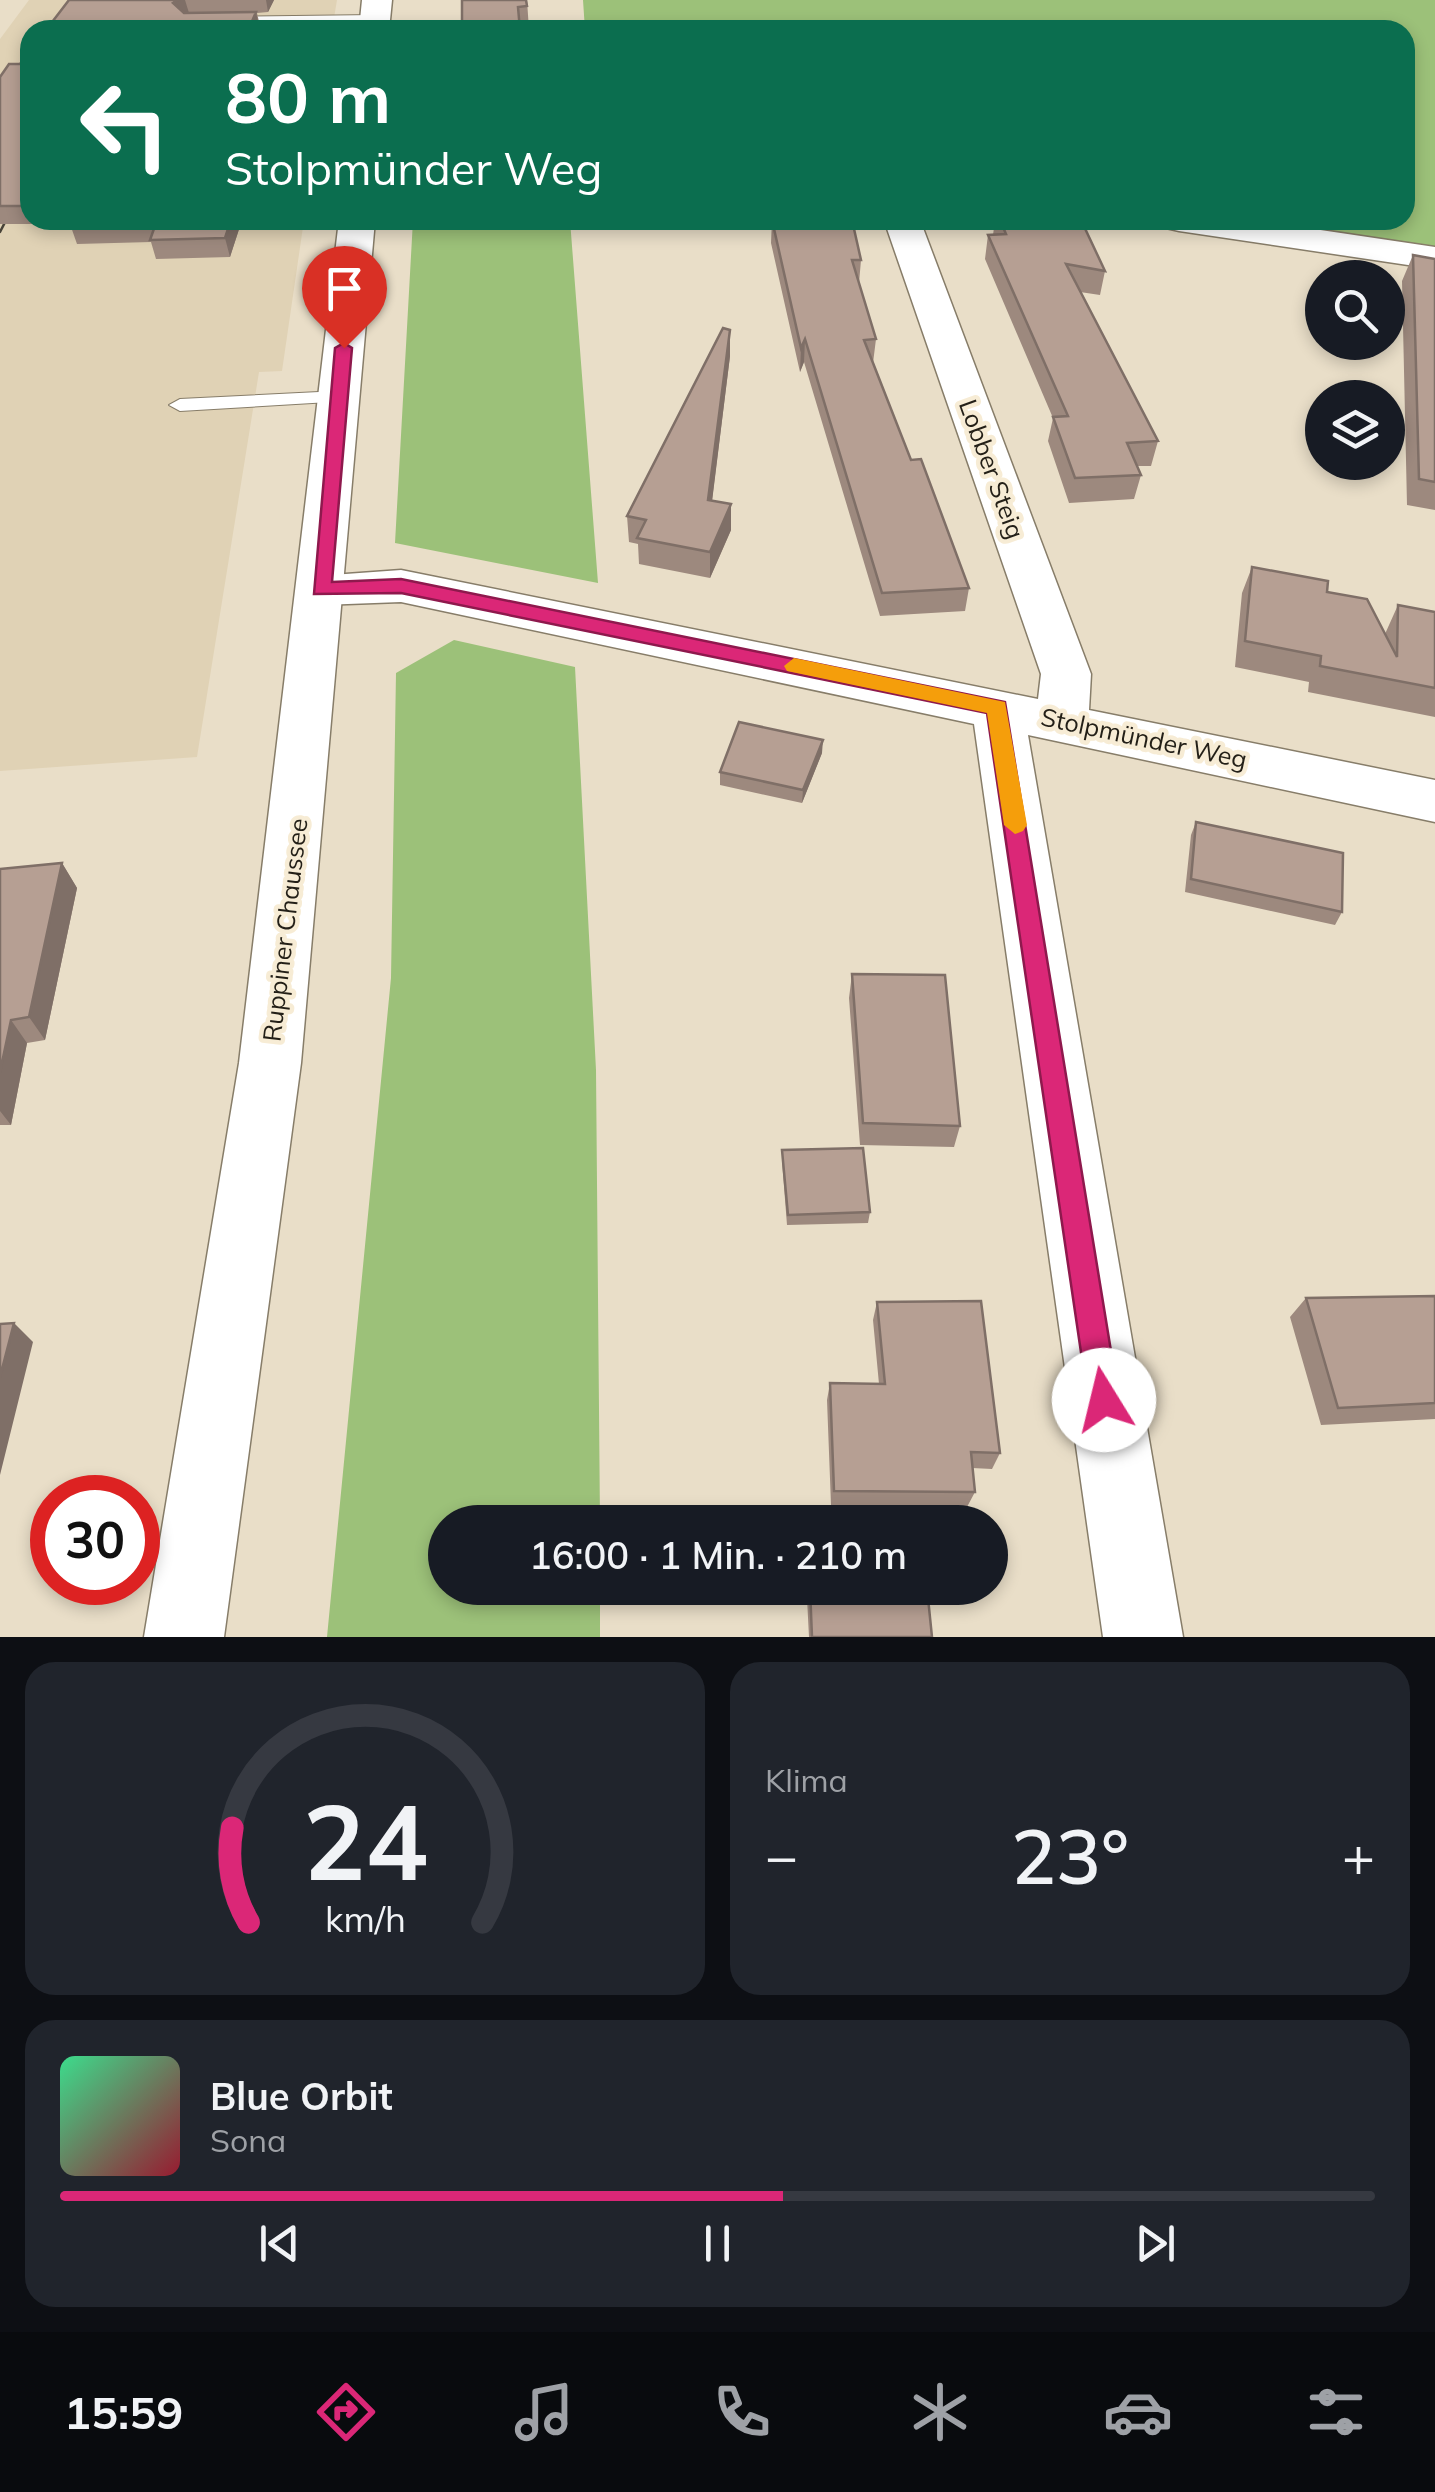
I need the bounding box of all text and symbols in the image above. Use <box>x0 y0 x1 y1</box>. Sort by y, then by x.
text: 80 m <box>225 53 391 141</box>
icon: left <box>60 60 190 190</box>
text: Stolpmünder Weg <box>225 140 602 196</box>
pin <box>302 246 387 349</box>
map controls <box>1305 260 1405 480</box>
button: search <box>1305 260 1405 360</box>
icon: arrive <box>317 261 372 316</box>
button: layers <box>1305 380 1405 480</box>
street label: Lobber Steig <box>953 395 1032 543</box>
street label: Stolpmünder Weg <box>1038 701 1250 774</box>
street label: Ruppiner Chaussee <box>255 817 314 1043</box>
position arrow <box>1052 1348 1156 1452</box>
speed limit sign: 30 <box>30 1475 160 1605</box>
text: 16:00 · 1 Min. · 210 m <box>529 1531 907 1579</box>
text: Klima <box>765 1760 848 1800</box>
text: 24 <box>303 1775 427 1906</box>
text: 23° <box>1011 1809 1129 1903</box>
text: − <box>765 1821 798 1890</box>
text: + <box>1342 1821 1375 1890</box>
text: km/h <box>325 1896 405 1941</box>
text: Blue Orbit <box>210 2072 393 2120</box>
text: Sona <box>210 2120 286 2160</box>
icon: previous <box>252 2216 307 2271</box>
icon: pause <box>690 2216 745 2271</box>
icon: next <box>1128 2216 1183 2271</box>
icon: directions <box>311 2377 381 2447</box>
icon: music <box>509 2377 579 2447</box>
icon: phone <box>707 2377 777 2447</box>
icon: climate <box>905 2377 975 2447</box>
icon: car <box>1103 2377 1173 2447</box>
icon: filters <box>1301 2377 1371 2447</box>
text: 15:59 <box>64 2384 183 2440</box>

